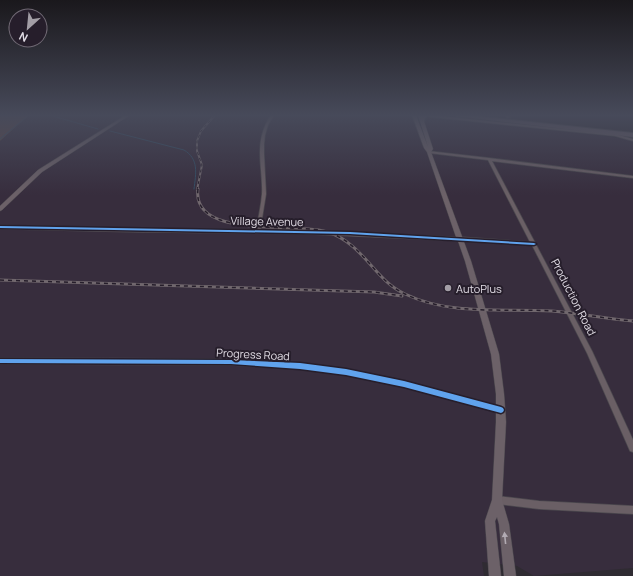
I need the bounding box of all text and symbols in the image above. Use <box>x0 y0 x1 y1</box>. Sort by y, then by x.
north arrow <box>8 8 48 48</box>
text: N <box>16 29 30 46</box>
street label: Village Avenue <box>230 213 304 229</box>
street label: Production Road <box>548 256 600 338</box>
place label: AutoPlus <box>456 281 502 296</box>
marker: AutoPlus <box>443 283 453 293</box>
street label: Progress Road <box>216 345 290 363</box>
one-way arrow <box>502 532 508 544</box>

